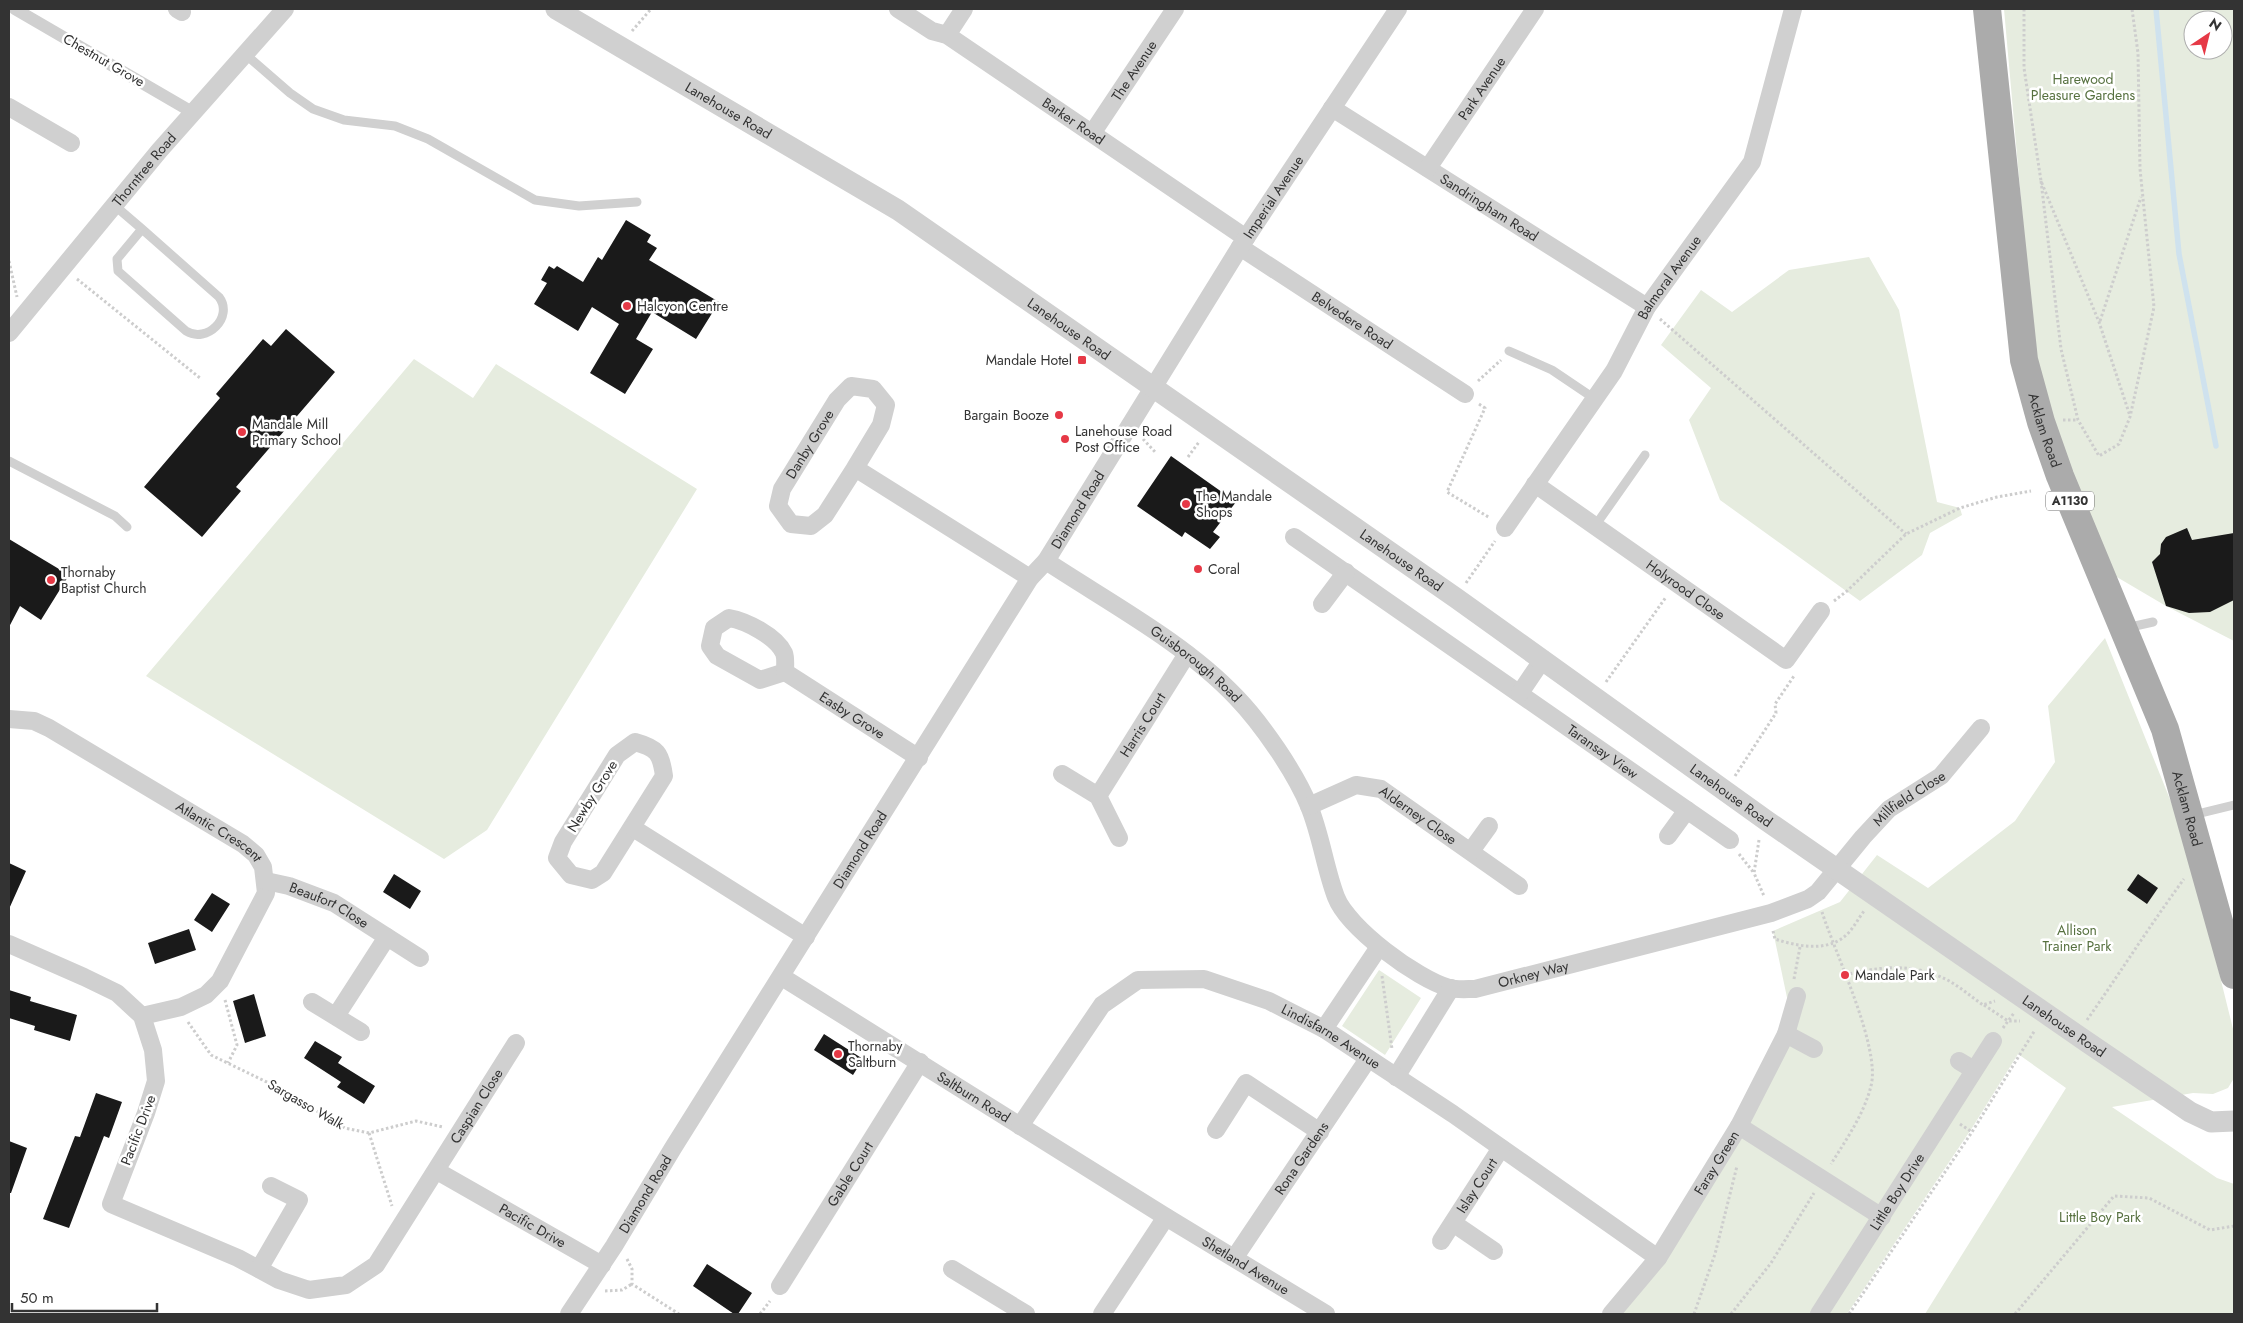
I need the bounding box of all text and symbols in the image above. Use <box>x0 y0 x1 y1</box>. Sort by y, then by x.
north arrow <box>2183 10 2233 60</box>
text: N <box>2205 13 2226 36</box>
street label: Chestnut Grove <box>59 28 149 92</box>
street label: The Avenue <box>1107 36 1161 105</box>
street label: Park Avenue <box>1453 53 1510 124</box>
park label: Harewood Pleasure Gardens <box>2031 69 2136 105</box>
street label: Lanehouse Road <box>681 77 775 144</box>
street label: Barker Road <box>1038 93 1109 149</box>
street label: Thorntree Road <box>107 128 181 211</box>
street label: Imperial Avenue <box>1238 152 1308 242</box>
street label: Sandringham Road <box>1436 169 1542 246</box>
street label: Balmoral Avenue <box>1632 231 1706 323</box>
street label: Belvedere Road <box>1308 287 1397 354</box>
street label: Lanehouse Road <box>1023 293 1115 365</box>
place label: Halcyon Centre <box>637 296 728 316</box>
marker: Halcyon Centre <box>621 300 633 312</box>
place label: Mandale Hotel <box>986 350 1072 370</box>
marker: Mandale Hotel <box>1076 354 1088 366</box>
street label: Acklam Road <box>2023 390 2066 470</box>
place label: Bargain Booze <box>964 405 1049 425</box>
street label: Danby Grove <box>781 406 839 483</box>
marker: Bargain Booze <box>1053 409 1065 421</box>
place label: Mandale Mill Primary School <box>252 414 341 450</box>
place label: Lanehouse Road Post Office <box>1075 421 1172 457</box>
marker: Mandale Mill Primary School <box>236 426 248 438</box>
marker: Lanehouse Road Post Office <box>1059 433 1071 445</box>
street label: Diamond Road <box>1046 467 1109 553</box>
place label: The Mandale Shops <box>1196 486 1272 522</box>
road number: A1130 <box>2046 492 2094 511</box>
marker: The Mandale Shops <box>1180 498 1192 510</box>
street label: Lanehouse Road <box>1356 524 1447 596</box>
street label: Holyrood Close <box>1642 555 1729 624</box>
place label: Coral <box>1208 559 1240 579</box>
place label: Thornaby Baptist Church <box>61 562 147 598</box>
marker: Coral <box>1192 563 1204 575</box>
marker: Thornaby Baptist Church <box>45 574 57 586</box>
street label: Guisborough Road <box>1146 620 1246 707</box>
street label: Easby Grove <box>816 687 889 744</box>
street label: Harris Court <box>1115 688 1171 761</box>
street label: Taransay View <box>1563 720 1643 784</box>
street label: Newby Grove <box>562 756 622 836</box>
street label: Lanehouse Road <box>1686 759 1776 832</box>
street label: Millfield Close <box>1868 766 1949 830</box>
street label: Acklam Road <box>2167 769 2207 849</box>
street label: Alderney Close <box>1375 781 1461 849</box>
street label: Atlantic Crescent <box>172 796 268 866</box>
street label: Diamond Road <box>828 807 892 892</box>
street label: Beaufort Close <box>287 877 373 933</box>
park label: Allison Trainer Park <box>2042 920 2112 956</box>
street label: Orkney Way <box>1496 955 1571 993</box>
place label: Mandale Park <box>1855 965 1936 985</box>
marker: Mandale Park <box>1839 969 1851 981</box>
street label: Lanehouse Road <box>2018 990 2110 1062</box>
street label: Lindisfarne Avenue <box>1278 999 1385 1074</box>
place label: Thornaby Saltburn <box>848 1036 903 1072</box>
marker: Thornaby Saltburn <box>832 1048 844 1060</box>
street label: Caspian Close <box>445 1065 507 1147</box>
street label: Saltburn Road <box>933 1066 1014 1127</box>
street label: Sargasso Walk <box>264 1074 349 1134</box>
street label: Pacific Drive <box>115 1092 161 1168</box>
street label: Rona Gardens <box>1270 1117 1333 1199</box>
street label: Faray Green <box>1689 1127 1744 1199</box>
street label: Gable Court <box>822 1137 878 1210</box>
street label: Little Boy Drive <box>1865 1149 1929 1234</box>
street label: Diamond Road <box>614 1151 677 1237</box>
street label: Islay Court <box>1452 1153 1502 1217</box>
street label: Pacific Drive <box>495 1198 570 1252</box>
park label: Little Boy Park <box>2059 1207 2142 1227</box>
street label: Shetland Avenue <box>1198 1231 1293 1299</box>
scale bar <box>12 1280 158 1312</box>
text: 50 m <box>20 1287 54 1309</box>

